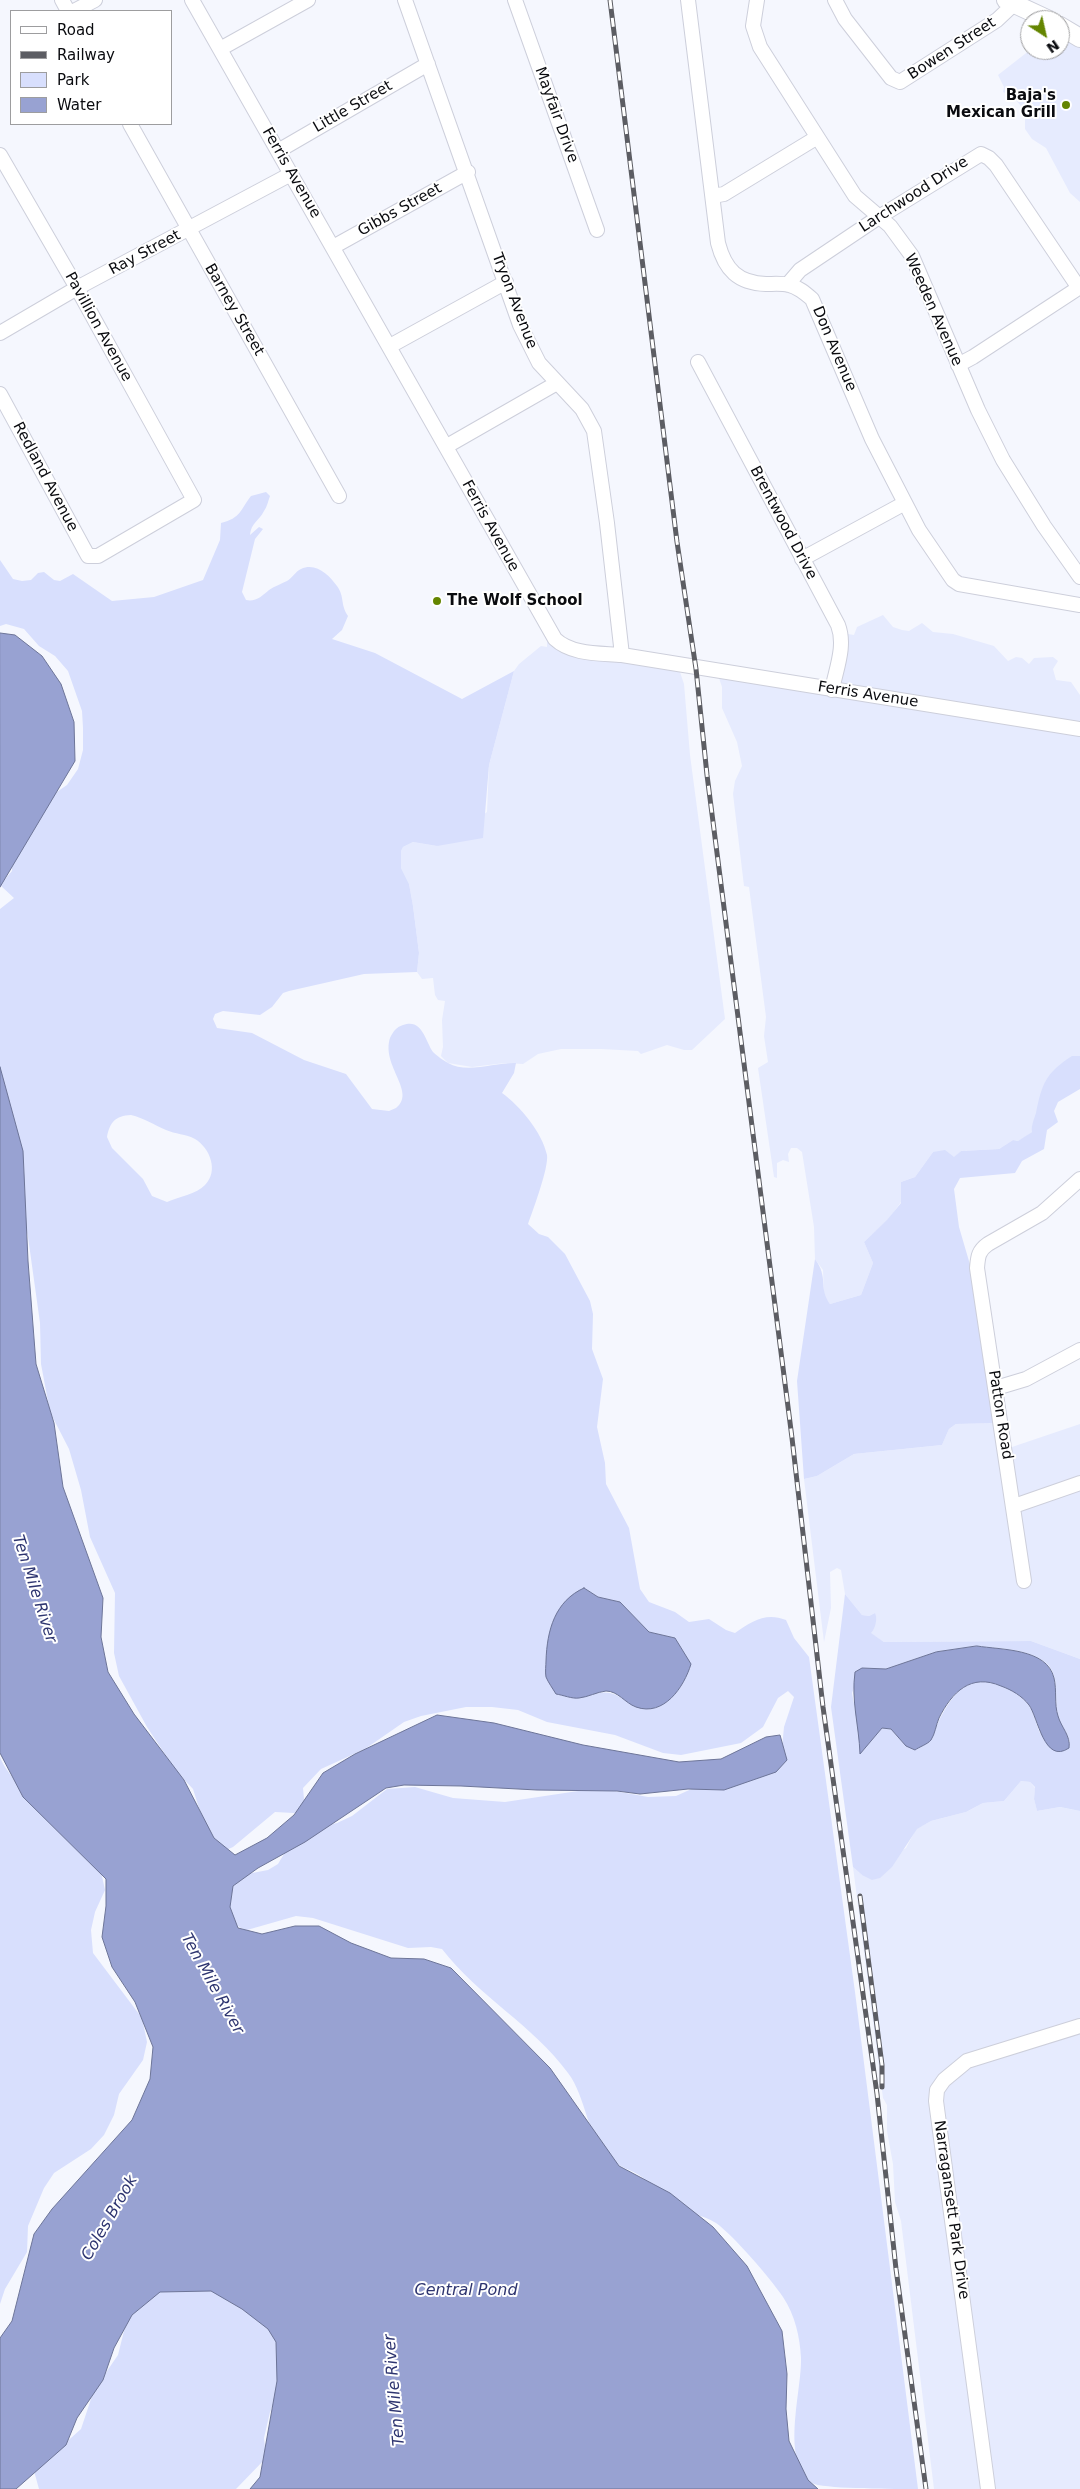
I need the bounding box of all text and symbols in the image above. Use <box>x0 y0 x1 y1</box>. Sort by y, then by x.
legend <box>10 10 172 125</box>
north arrow <box>1020 10 1070 60</box>
street label: Bowen Street <box>905 14 999 84</box>
text: Road <box>57 21 95 39</box>
text: N <box>1044 37 1062 56</box>
text: Railway <box>57 46 115 64</box>
street label: Mayfair Drive <box>530 65 582 165</box>
text: Park <box>57 71 89 89</box>
street label: Little Street <box>310 77 396 137</box>
place label: Baja's Mexican Grill <box>946 87 1056 122</box>
text: Water <box>57 96 101 114</box>
marker: Baja's Mexican Grill <box>1060 99 1072 111</box>
street label: Ferris Avenue <box>258 125 324 221</box>
street label: Larchwood Drive <box>856 153 972 237</box>
street label: Gibbs Street <box>355 180 445 240</box>
street label: Ray Street <box>106 227 184 279</box>
street label: Tryon Avenue <box>487 251 541 351</box>
street label: Weeden Avenue <box>900 251 966 369</box>
street label: Barney Street <box>200 261 268 359</box>
street label: Pavillion Avenue <box>60 269 136 385</box>
street label: Don Avenue <box>808 304 860 394</box>
street label: Redland Avenue <box>9 419 81 535</box>
street label: Brentwood Drive <box>746 463 820 583</box>
street label: Ferris Avenue <box>458 477 522 575</box>
place label: The Wolf School <box>447 592 583 610</box>
marker: The Wolf School <box>431 595 443 607</box>
street label: Ferris Avenue <box>816 678 920 712</box>
street label: Patton Road <box>984 1369 1016 1461</box>
water label: Ten Mile River <box>8 1533 60 1645</box>
water label: Ten Mile River <box>176 1930 248 2038</box>
street label: Narragansett Park Drive <box>930 2119 972 2301</box>
water label: Coles Brook <box>78 2172 142 2264</box>
water label: Central Pond <box>414 2281 518 2301</box>
water label: Ten Mile River <box>381 2333 409 2447</box>

